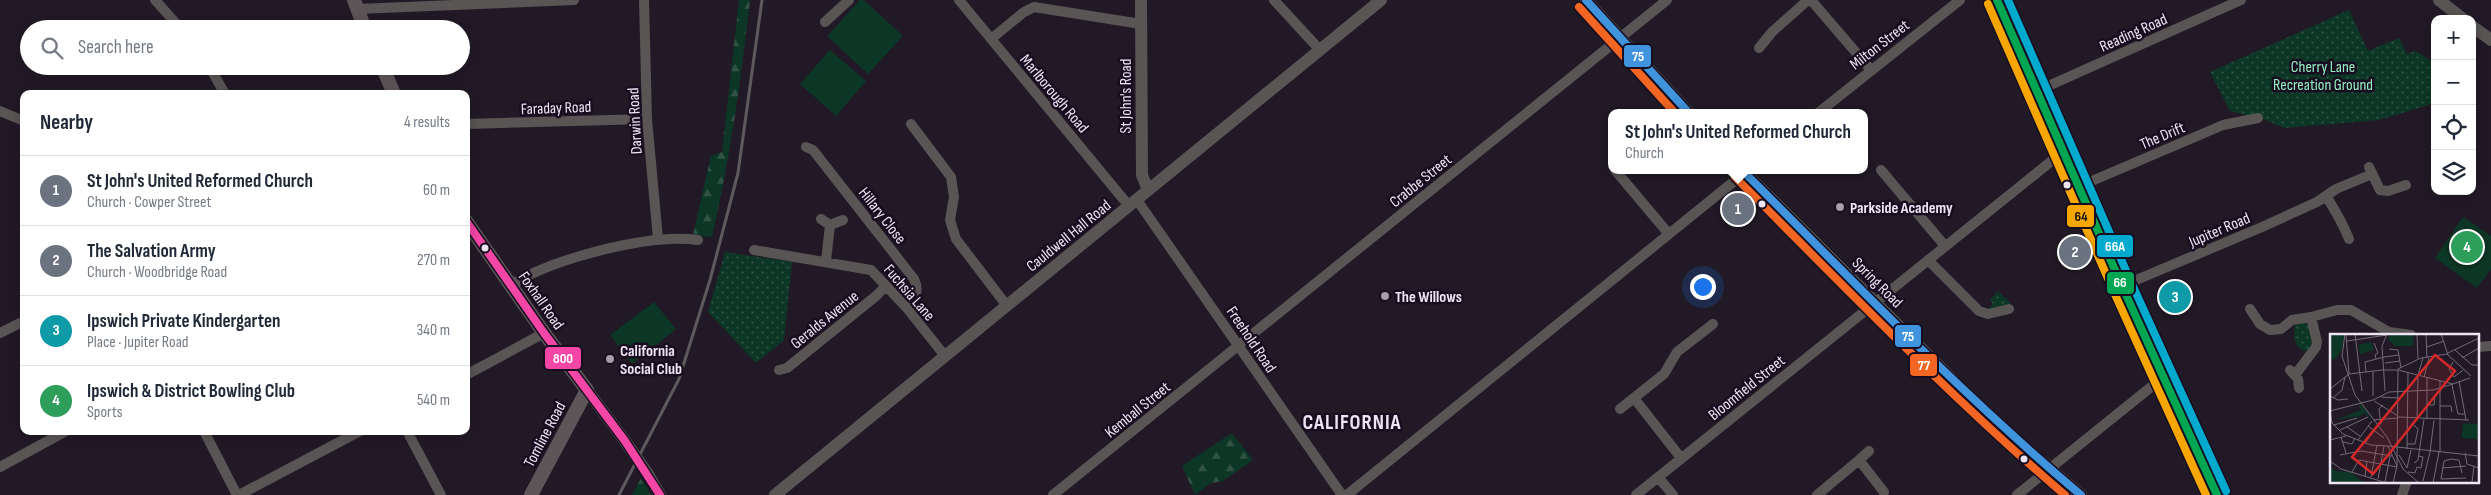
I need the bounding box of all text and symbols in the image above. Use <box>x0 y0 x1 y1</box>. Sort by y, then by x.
street label: Reading Road <box>2097 10 2170 57</box>
map controls <box>2431 15 2476 195</box>
button: + <box>2431 15 2476 60</box>
street label: Milton Street <box>1846 16 1913 74</box>
search box <box>20 20 470 75</box>
icon: search <box>38 34 66 62</box>
text: Search here <box>78 36 154 59</box>
line badge: 75 <box>1623 44 1652 68</box>
text: 75 <box>1632 48 1644 65</box>
street label: Marlborough Road <box>1016 51 1092 137</box>
park label: Cherry Lane Recreation Ground <box>2273 58 2373 95</box>
street label: St John's Road <box>1117 59 1136 133</box>
button: − <box>2431 60 2476 105</box>
street label: Darwin Road <box>624 87 647 155</box>
street label: Faraday Road <box>520 98 592 119</box>
button: locate <box>2431 105 2476 150</box>
popup <box>1608 109 1868 174</box>
text: Nearby <box>40 110 93 135</box>
text: 4 results <box>404 113 450 132</box>
street label: The Drift <box>2137 118 2188 154</box>
text: St John's United Reformed Church <box>1625 121 1851 144</box>
text: Church <box>1625 144 1664 163</box>
street label: Crabbe Street <box>1386 150 1456 212</box>
button: layers <box>2431 150 2476 195</box>
text: St John's United Reformed Church <box>87 170 313 193</box>
unlabelled marker <box>2062 180 2072 190</box>
text: 1 <box>53 181 59 200</box>
text: 60 m <box>423 181 450 200</box>
street label: Hillary Close <box>854 184 910 248</box>
pin: 1 <box>1722 190 1754 228</box>
text: Church · Cowper Street <box>87 193 211 212</box>
street label: Cauldwell Hall Road <box>1023 196 1115 276</box>
unlabelled marker <box>1757 199 1767 209</box>
place label: Parkside Academy <box>1850 199 1953 218</box>
marker: Parkside Academy <box>1834 201 1846 213</box>
line badge: 64 <box>2066 204 2095 228</box>
text: 64 <box>2074 208 2088 225</box>
street label: Jupiter Road <box>2185 209 2253 252</box>
pin: 4 <box>2451 228 2483 266</box>
pin: 2 <box>2059 233 2091 271</box>
line badge: 66A <box>2096 234 2134 258</box>
text: 66A <box>2105 238 2125 255</box>
text: The Salvation Army <box>87 240 216 263</box>
unlabelled marker <box>480 243 490 253</box>
text: 2 <box>52 251 60 270</box>
text: 270 m <box>417 251 450 270</box>
street label: Spring Road <box>1848 254 1906 312</box>
street label: Fuchsia Lane <box>879 261 939 325</box>
text: Church · Woodbridge Road <box>87 263 227 282</box>
street label: Foxhall Road <box>514 268 568 334</box>
line badge: 66 <box>2106 271 2135 295</box>
your location <box>1690 274 1716 300</box>
text: 66 <box>2113 274 2127 291</box>
pin: 3 <box>2159 278 2191 316</box>
street label: Geralds Avenue <box>787 287 863 353</box>
place label: The Willows <box>1395 288 1462 307</box>
marker: The Willows <box>1379 290 1391 302</box>
street label: Freehold Road <box>1222 303 1280 376</box>
text: Ipswich Private Kindergarten <box>87 310 281 333</box>
text: 3 <box>52 321 60 340</box>
text: 340 m <box>417 321 450 340</box>
line badge: 75 <box>1894 324 1922 348</box>
text: 75 <box>1902 328 1914 345</box>
text: Place · Jupiter Road <box>87 333 188 352</box>
inset map <box>2330 334 2478 482</box>
place label: California Social Club <box>620 342 682 379</box>
line badge: 800 <box>544 346 582 370</box>
text: 800 <box>553 350 573 367</box>
street label: Bloomfield Street <box>1705 351 1789 425</box>
marker: California Social Club <box>604 353 616 365</box>
line badge: 77 <box>1909 353 1938 377</box>
text: 77 <box>1918 357 1931 374</box>
street label: Kemball Street <box>1101 378 1175 442</box>
text: Ipswich & District Bowling Club <box>87 380 295 403</box>
text: 4 <box>52 391 60 410</box>
text: 540 m <box>417 391 450 410</box>
street label: Tomline Road <box>520 399 570 471</box>
text: Sports <box>87 403 122 422</box>
district label: CALIFORNIA <box>1302 410 1402 435</box>
unlabelled marker <box>2019 454 2029 464</box>

